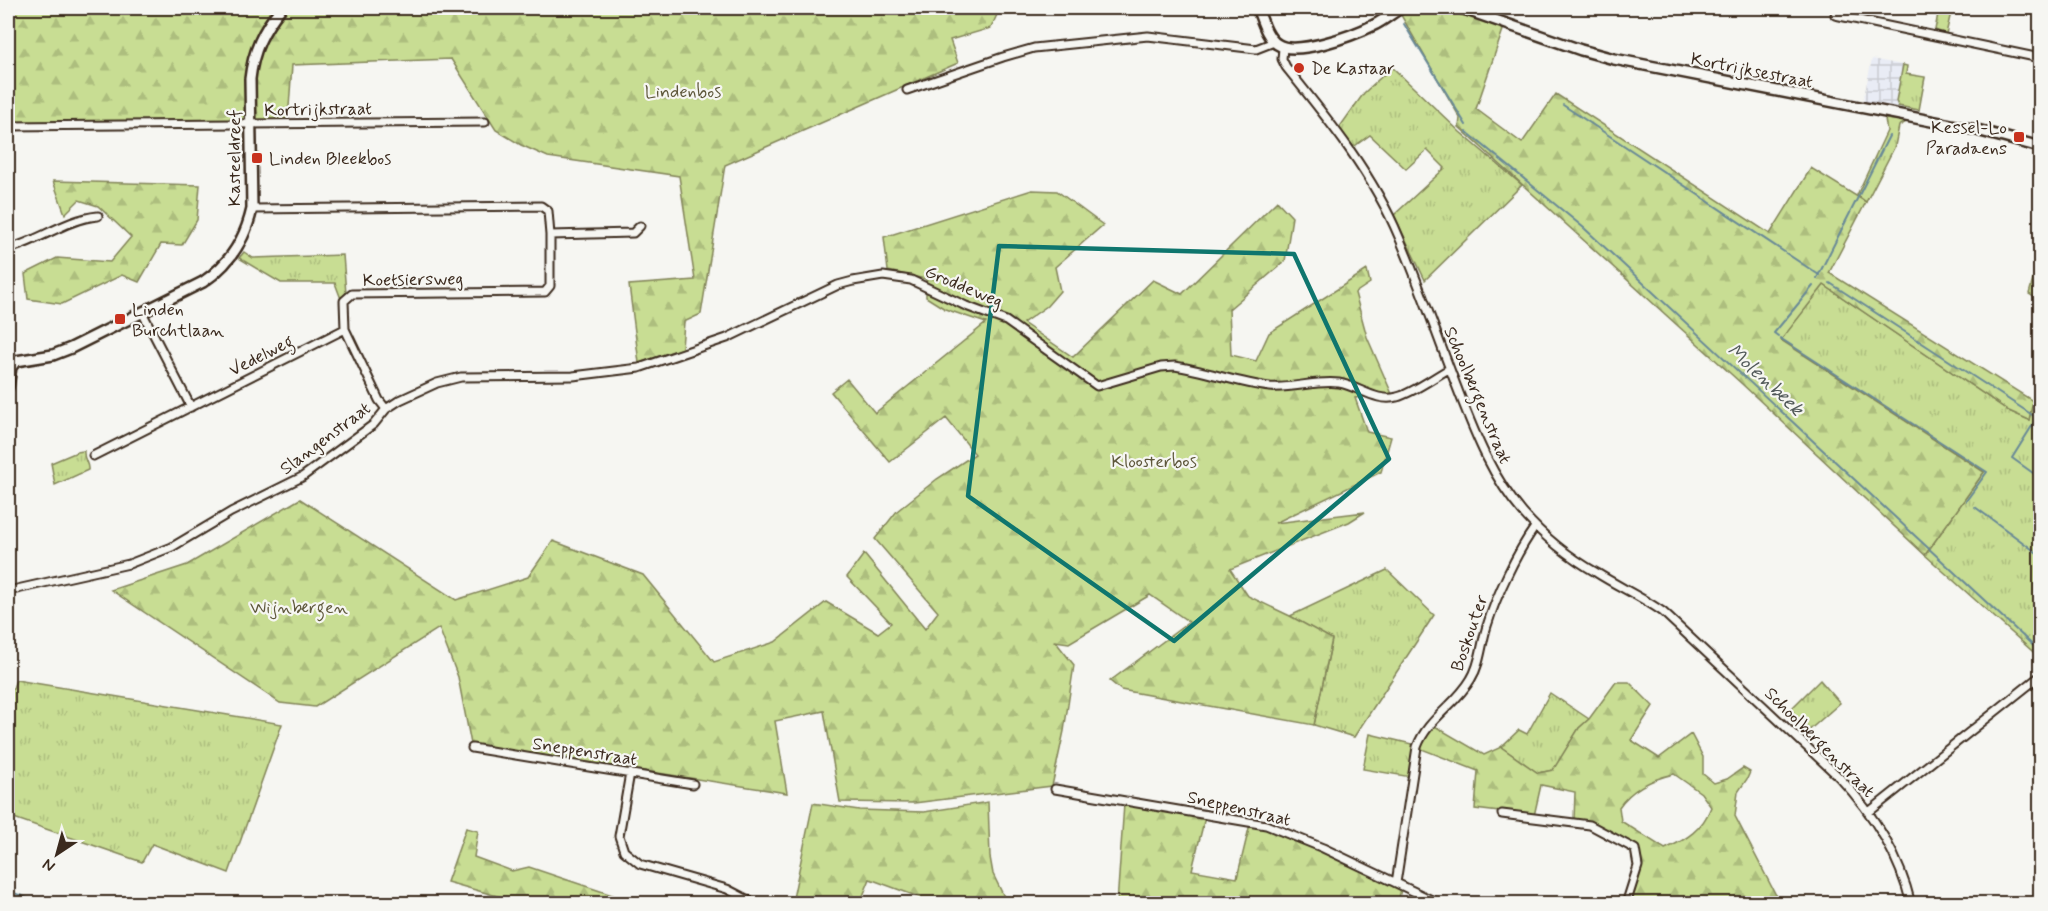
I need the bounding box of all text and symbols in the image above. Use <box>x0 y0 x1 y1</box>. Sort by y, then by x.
street label: Kortrijksestraat <box>1689 47 1815 95</box>
place label: De Kastaar <box>1311 57 1395 81</box>
marker: De Kastaar <box>1292 61 1306 75</box>
park label: Lindenbos <box>645 80 721 104</box>
street label: Kortrijkstraat <box>264 97 372 123</box>
street label: Kasteeldreef <box>223 109 247 207</box>
place label: Kessel-Lo Paradaens <box>1926 116 2007 161</box>
marker: Kessel-Lo Paradaens <box>2012 130 2026 144</box>
place label: Linden Bleekbos <box>269 147 391 171</box>
marker: Linden Bleekbos <box>250 151 264 165</box>
street label: Groddeweg <box>921 260 1006 314</box>
street label: Koetsiersweg <box>362 267 464 293</box>
place label: Linden Burchtlaan <box>132 298 224 343</box>
marker: Linden Burchtlaan <box>113 312 127 326</box>
street label: Schoolbergenstraat <box>1435 323 1517 469</box>
street label: Vedelweg <box>225 329 299 384</box>
water label: Molenbeek <box>1721 338 1810 424</box>
street label: Slangenstraat <box>275 397 376 481</box>
park label: Kloosterbos <box>1111 450 1197 474</box>
street label: Boskouter <box>1446 591 1494 675</box>
park label: Wijnbergen <box>250 596 348 622</box>
street label: Schoolbergenstraat <box>1757 682 1880 805</box>
street label: Sneppenstraat <box>531 732 639 772</box>
street label: Sneppenstraat <box>1185 785 1293 833</box>
north arrow <box>27 824 87 884</box>
text: N <box>39 853 60 877</box>

